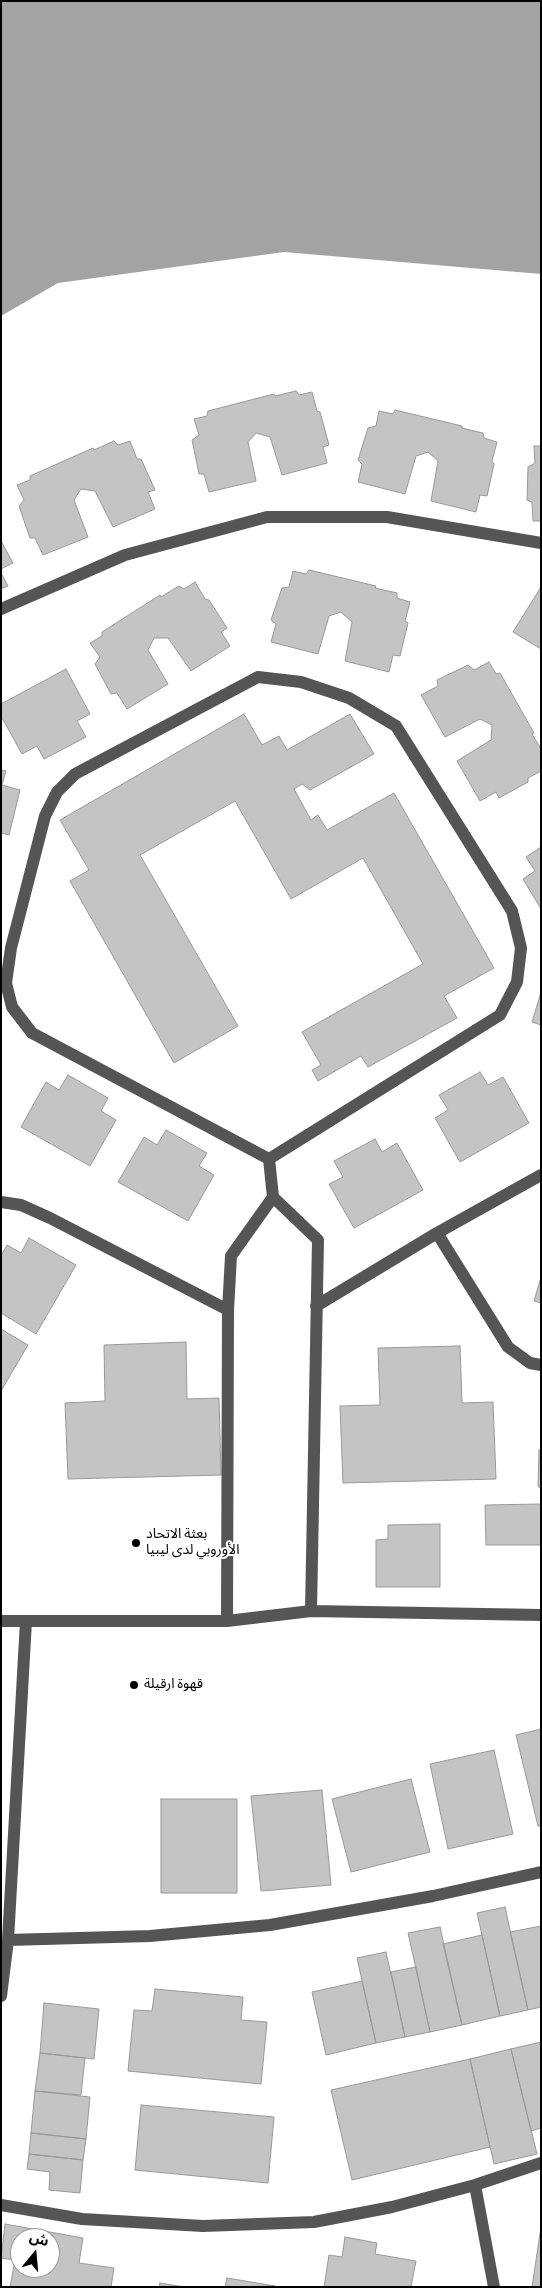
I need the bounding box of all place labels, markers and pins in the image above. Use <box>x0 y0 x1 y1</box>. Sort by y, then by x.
place label: بعثة الاتحاد الأوروبي لدى ليبيا <box>146 1527 239 1560</box>
marker: بعثة الاتحاد الأوروبي لدى ليبيا <box>130 1537 142 1549</box>
place label: قهوة ارقيلة <box>144 1677 203 1693</box>
marker: قهوة ارقيلة <box>128 1679 140 1691</box>

